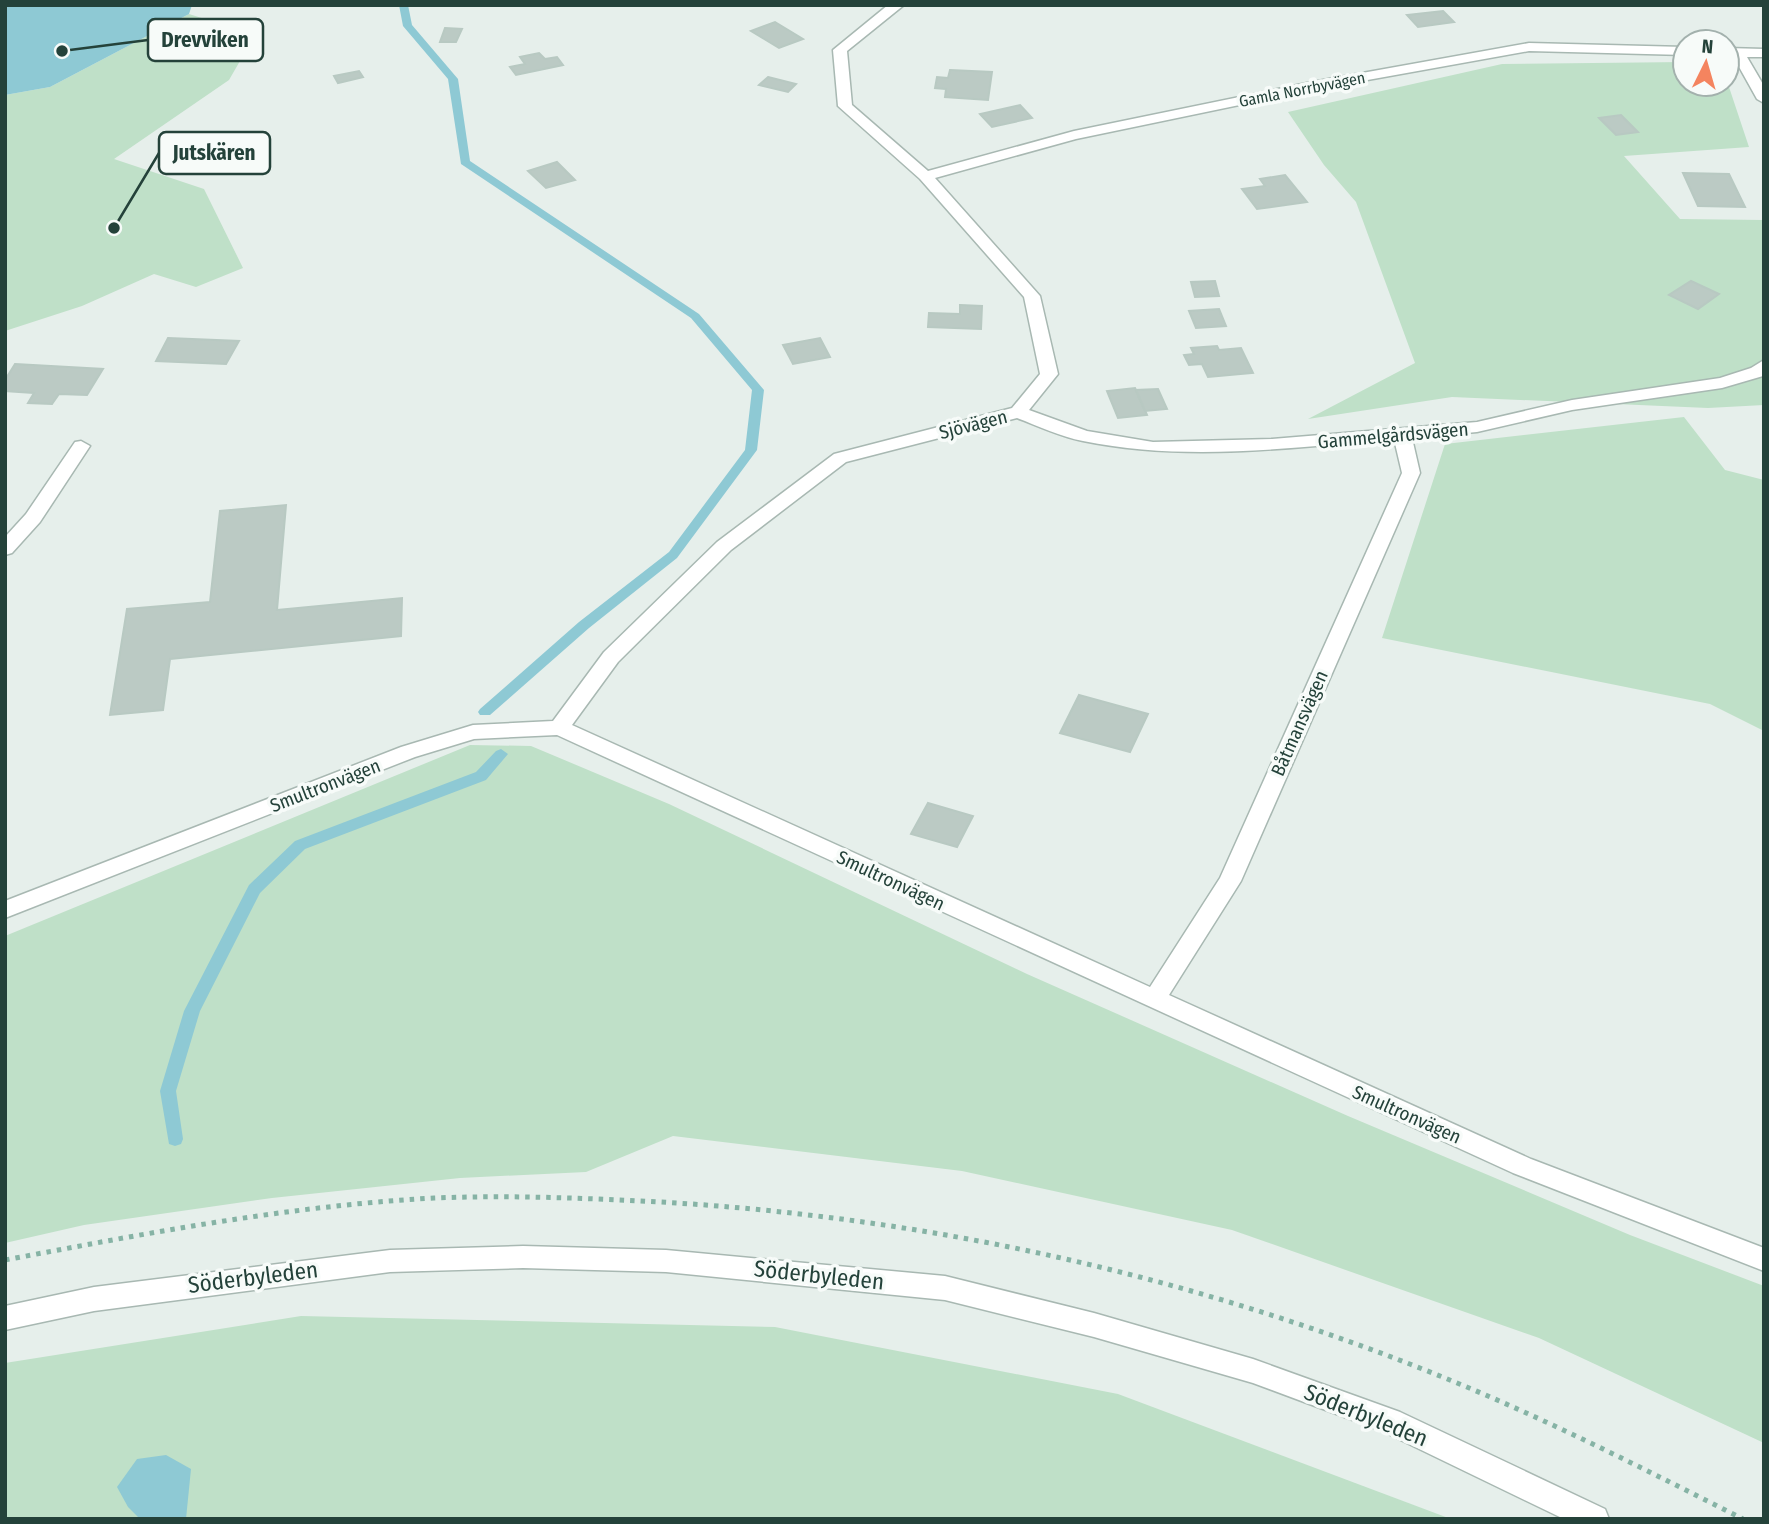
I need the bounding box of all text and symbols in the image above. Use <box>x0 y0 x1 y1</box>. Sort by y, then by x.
callout: Drevviken <box>148 19 263 61</box>
text: Drevviken <box>161 27 249 53</box>
north arrow <box>1671 28 1741 98</box>
text: N <box>1701 35 1714 59</box>
street label: Gamla Norrbyvägen <box>1237 68 1367 111</box>
callout: Jutskären <box>159 132 270 174</box>
text: Jutskären <box>171 140 256 166</box>
street label: Sjövägen <box>937 405 1010 444</box>
street label: Gammelgårdsvägen <box>1317 417 1469 454</box>
street label: Båtmansvägen <box>1266 667 1333 780</box>
street label: Smultronvägen <box>267 754 384 817</box>
street label: Smultronvägen <box>833 845 948 915</box>
street label: Smultronvägen <box>1349 1080 1465 1149</box>
street label: Söderbyleden <box>753 1254 885 1296</box>
street label: Söderbyleden <box>186 1255 320 1299</box>
street label: Söderbyleden <box>1300 1378 1432 1452</box>

